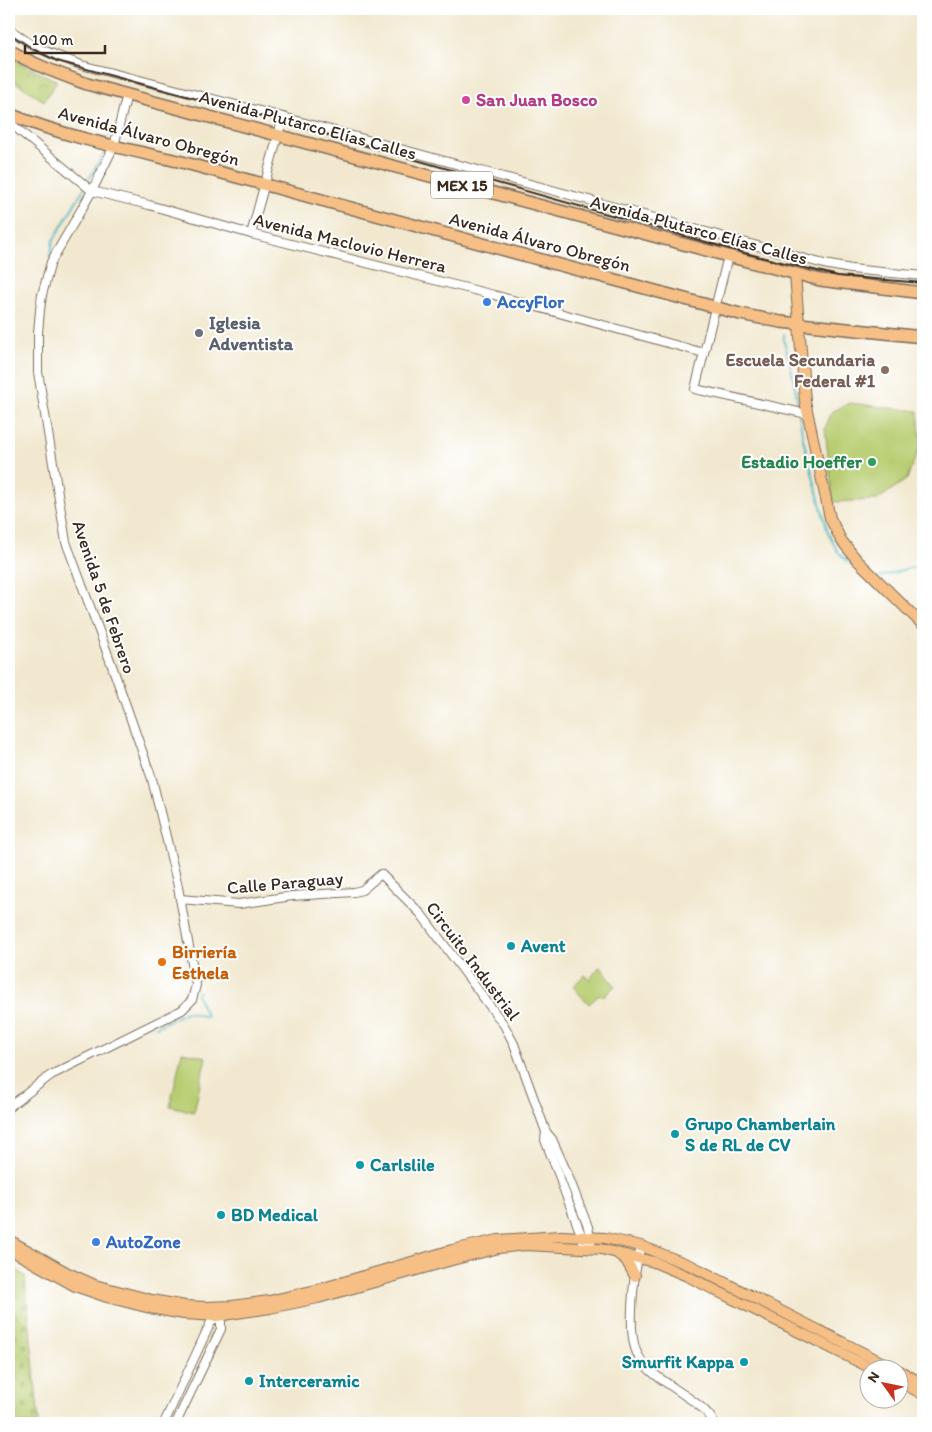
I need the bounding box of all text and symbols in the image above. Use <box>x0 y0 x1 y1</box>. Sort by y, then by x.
scale bar <box>25 22 105 54</box>
text: 100 m <box>32 31 74 49</box>
street label: Avenida Plutarco Elías Calles <box>197 85 419 165</box>
place label: San Juan Bosco <box>476 89 598 111</box>
marker: San Juan Bosco <box>460 94 472 106</box>
street label: Avenida Álvaro Obregón <box>56 101 242 171</box>
road number: MEX 15 <box>431 172 493 198</box>
street label: Avenida Plutarco Elías Calles <box>588 190 810 270</box>
street label: Avenida Álvaro Obregón <box>447 207 633 277</box>
street label: Avenida Maclovio Herrera <box>251 208 449 278</box>
place label: AccyFlor <box>496 291 565 313</box>
marker: AccyFlor <box>481 296 493 308</box>
place label: Iglesia Adventista <box>208 312 294 355</box>
marker: Iglesia Adventista <box>193 327 205 339</box>
place label: Escuela Secundaria Federal #1 <box>726 349 876 392</box>
marker: Escuela Secundaria Federal #1 <box>879 364 891 376</box>
place label: Estadio Hoeffer <box>741 451 863 473</box>
marker: Estadio Hoeffer <box>866 456 878 468</box>
street label: Avenida 5 de Febrero <box>67 517 141 677</box>
street label: Calle Paraguay <box>226 867 345 899</box>
street label: Circuito Industrial <box>421 897 525 1025</box>
place label: Avent <box>520 935 566 957</box>
marker: Avent <box>505 940 517 952</box>
place label: Birriería Esthela <box>172 941 237 984</box>
marker: Birriería Esthela <box>156 956 168 968</box>
place label: Grupo Chamberlain S de RL de CV <box>685 1113 836 1156</box>
marker: Grupo Chamberlain S de RL de CV <box>669 1128 681 1140</box>
place label: Carlslile <box>370 1154 435 1176</box>
marker: Carlslile <box>354 1159 366 1171</box>
place label: BD Medical <box>231 1204 319 1226</box>
marker: BD Medical <box>215 1209 227 1221</box>
place label: AutoZone <box>105 1231 181 1253</box>
marker: AutoZone <box>90 1236 102 1248</box>
place label: Smurfit Kappa <box>622 1351 735 1373</box>
marker: Smurfit Kappa <box>738 1356 750 1368</box>
north arrow <box>860 1360 910 1410</box>
text: N <box>864 1369 883 1386</box>
place label: Interceramic <box>259 1370 360 1392</box>
marker: Interceramic <box>243 1375 255 1387</box>

